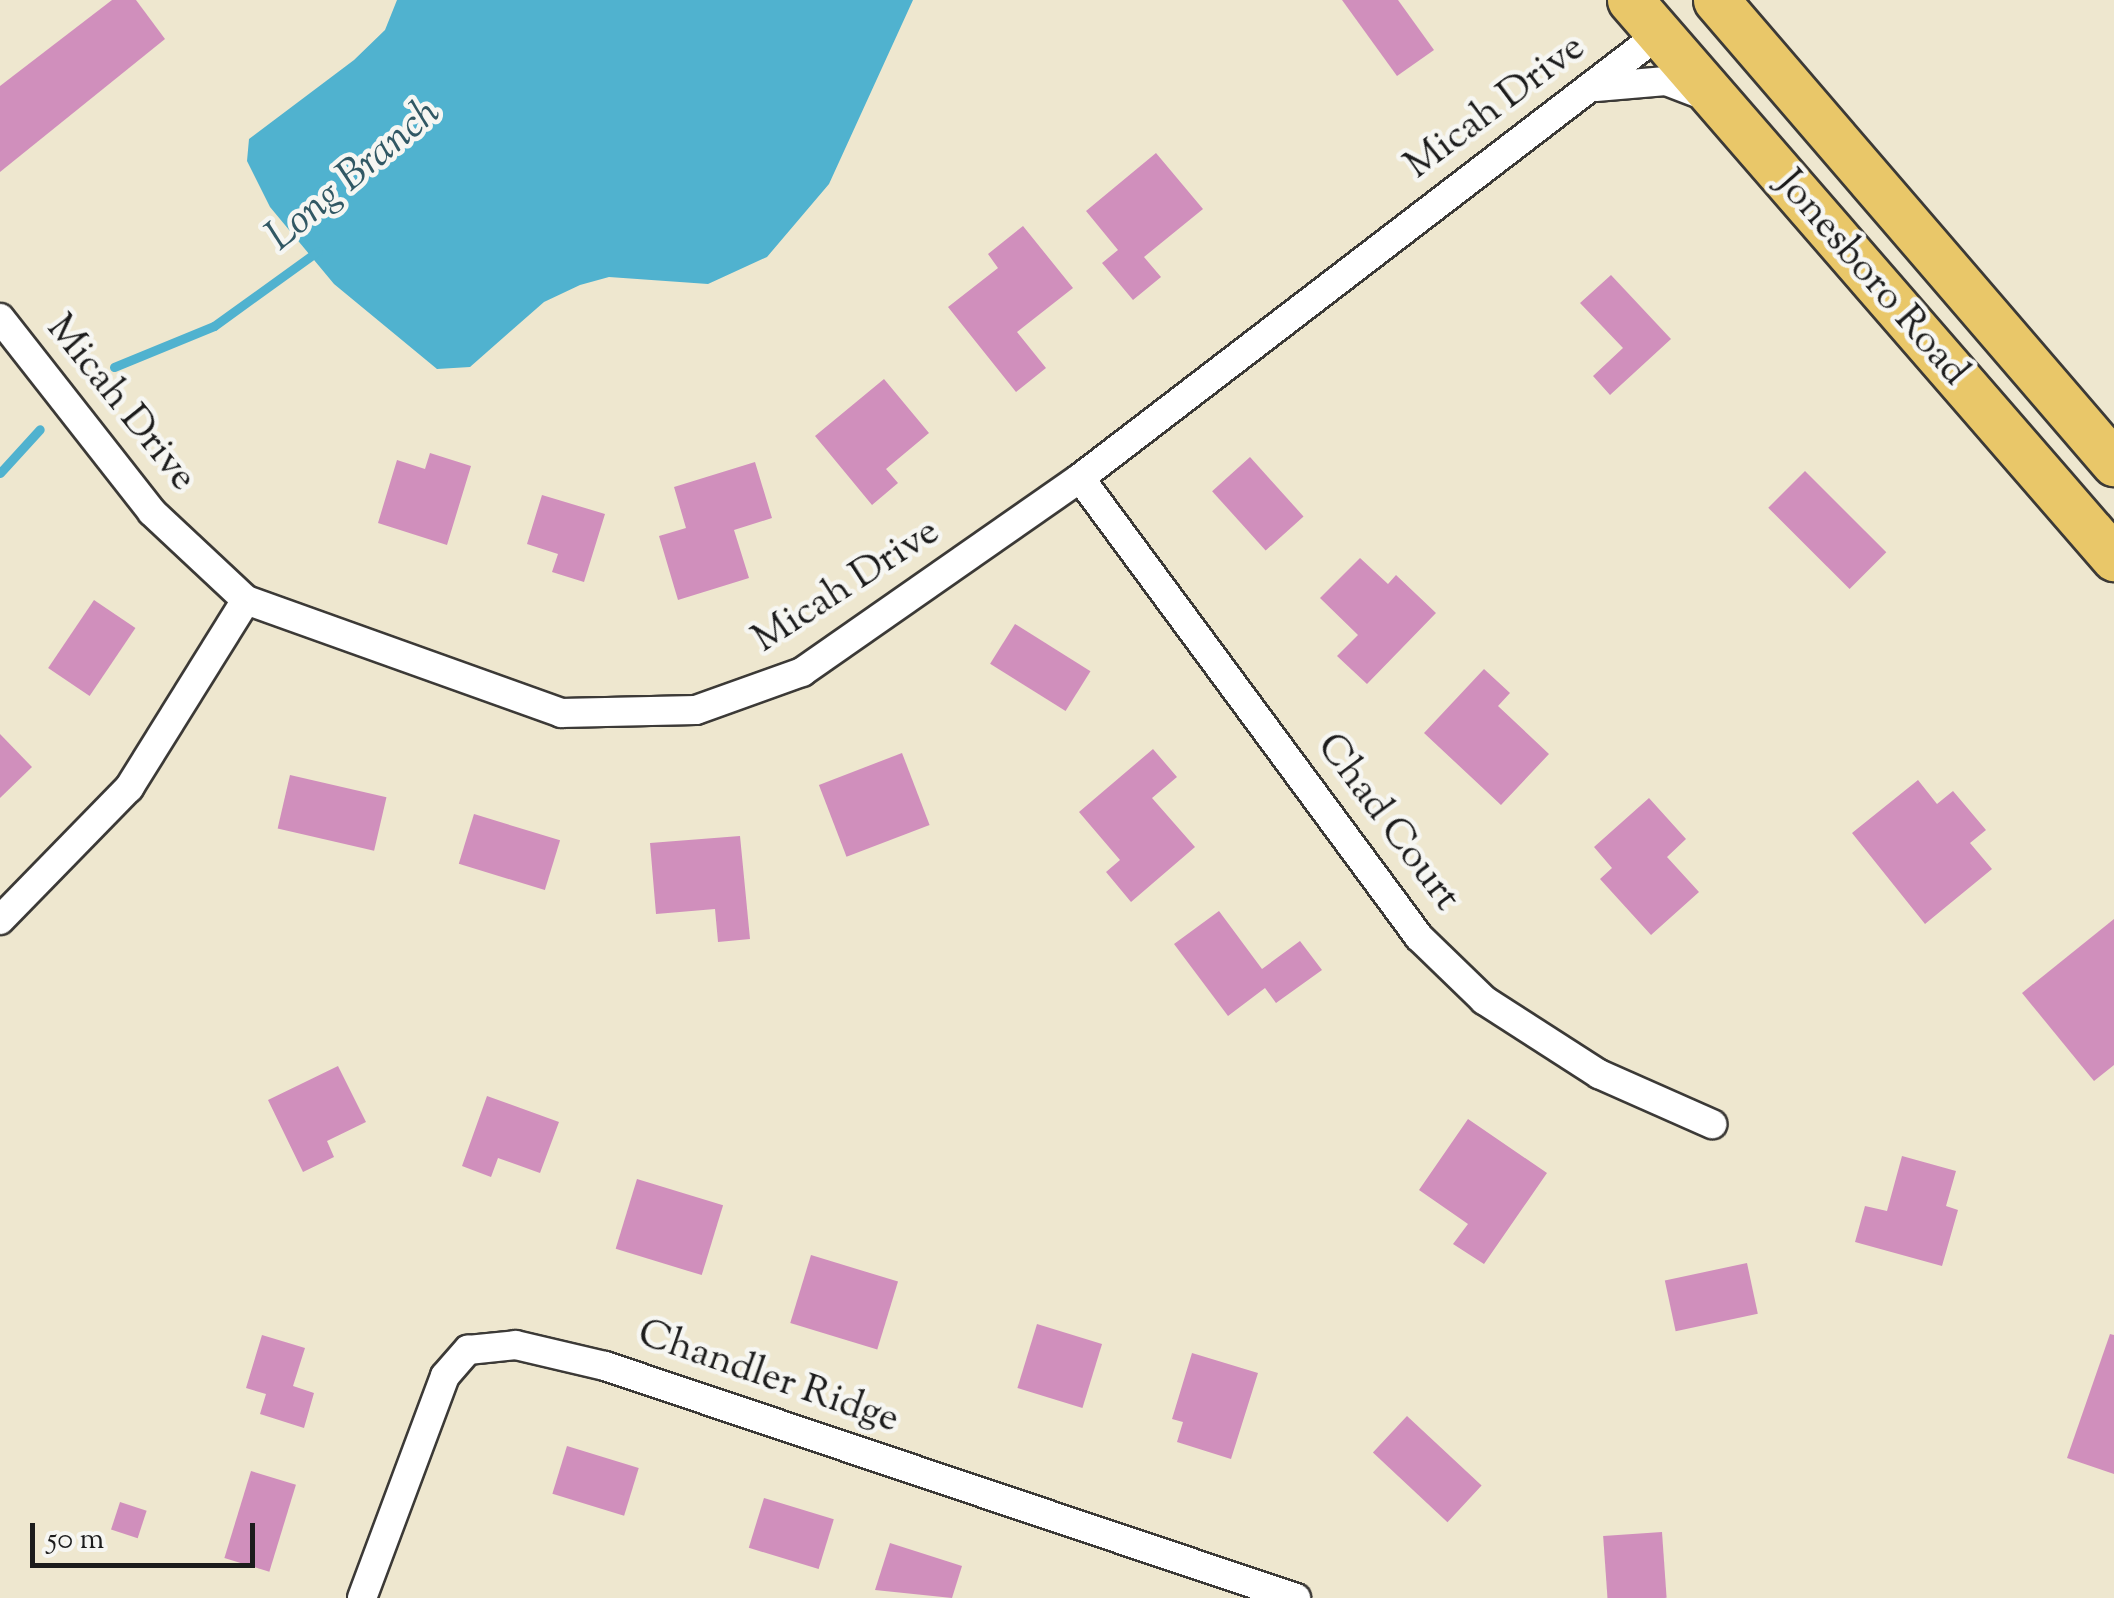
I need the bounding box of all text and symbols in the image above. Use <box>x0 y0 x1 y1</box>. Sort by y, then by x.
street label: Micah Drive <box>1397 25 1595 191</box>
water label: Long Branch <box>257 89 451 263</box>
street label: Jonesboro Road <box>1764 161 1978 397</box>
street label: Micah Drive <box>34 306 206 502</box>
street label: Micah Drive <box>745 509 949 665</box>
street label: Chad Court <box>1305 725 1469 921</box>
street label: Chandler Ridge <box>631 1311 905 1445</box>
scale bar <box>35 1503 260 1565</box>
text: 50 m <box>47 1519 104 1562</box>

